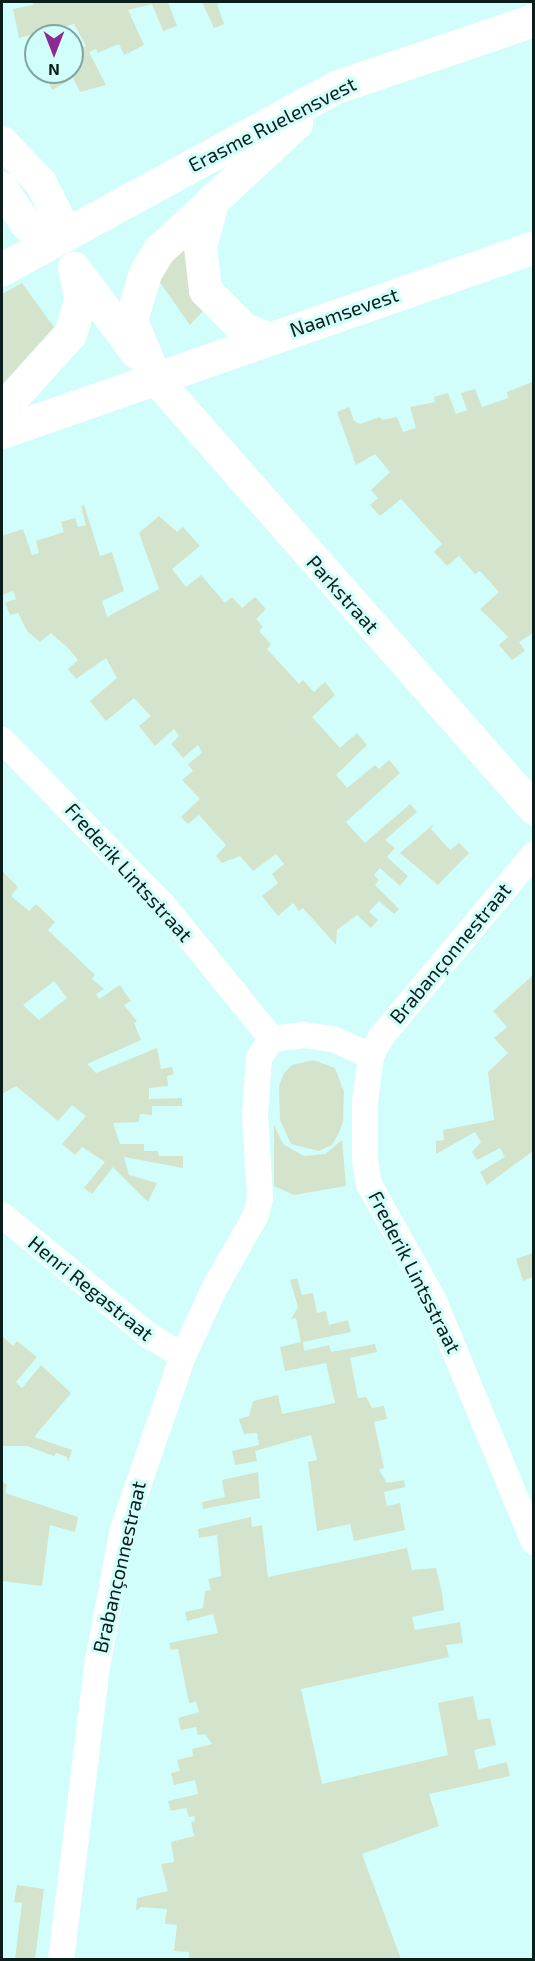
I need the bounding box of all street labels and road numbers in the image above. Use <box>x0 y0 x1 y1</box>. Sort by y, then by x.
street label: Erasme Ruelensvest <box>184 71 360 177</box>
street label: Naamsevest <box>286 282 402 342</box>
street label: Parkstraat <box>302 550 384 638</box>
street label: Frederik Lintsstraat <box>60 798 198 946</box>
street label: Brabançonnestraat <box>384 878 516 1028</box>
street label: Frederik Lintsstraat <box>364 1187 466 1357</box>
street label: Henri Regastraat <box>24 1230 158 1346</box>
street label: Brabançonnestraat <box>88 1479 150 1655</box>

